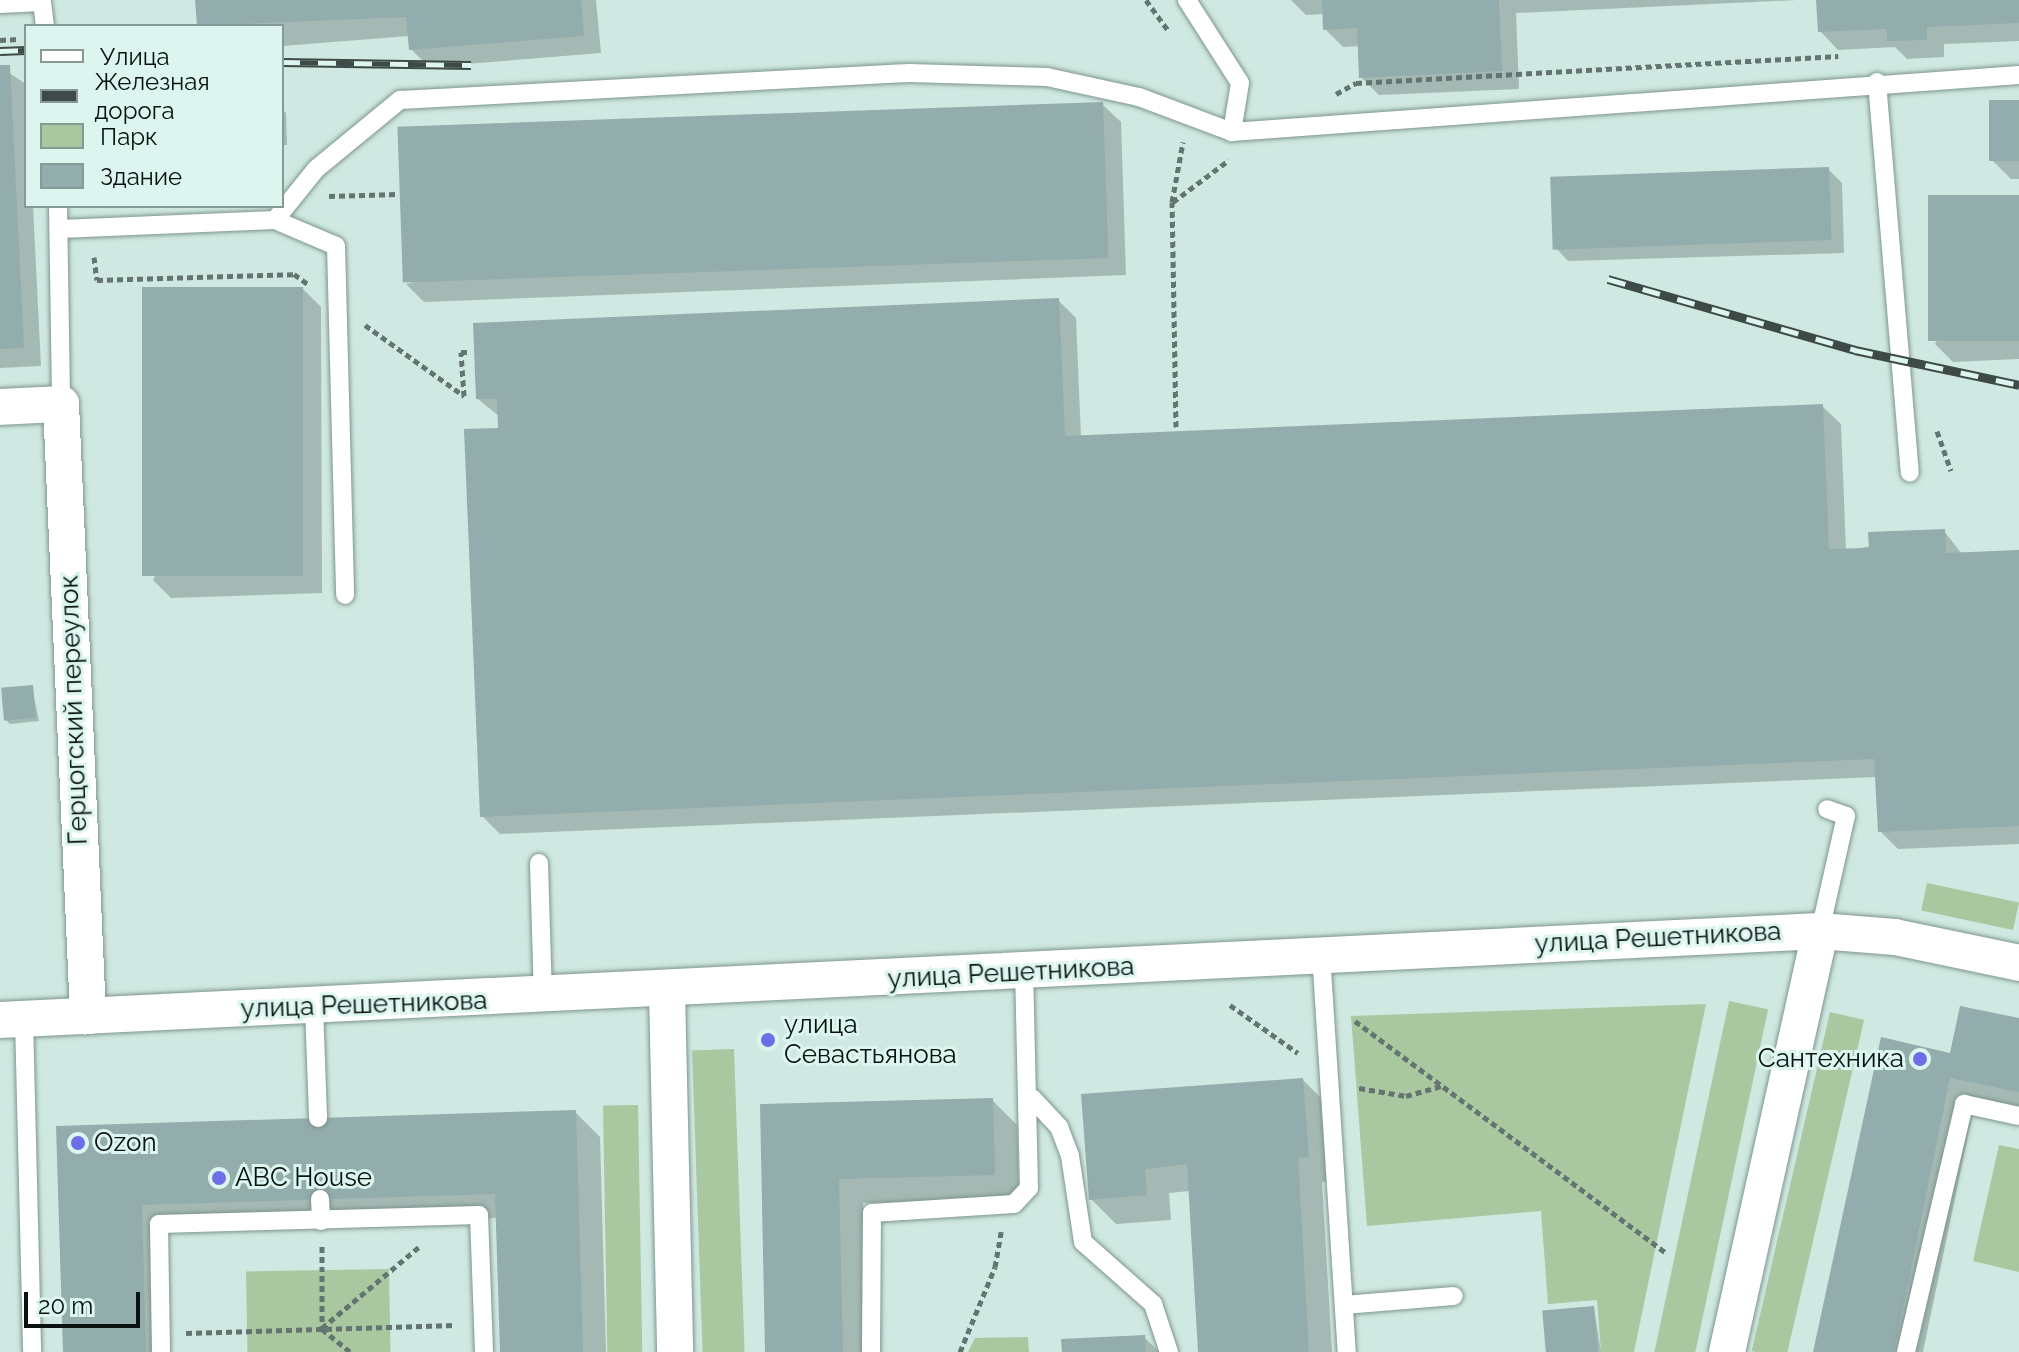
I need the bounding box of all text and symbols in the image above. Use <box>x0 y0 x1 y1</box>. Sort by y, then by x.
legend <box>24 24 284 208</box>
text: Улица <box>100 42 170 71</box>
text: Железная дорога <box>94 67 210 125</box>
text: Парк <box>100 122 158 151</box>
text: Здание <box>100 162 182 191</box>
street label: Герцогский переулок <box>54 575 94 845</box>
street label: улица Решетникова <box>1534 916 1782 960</box>
street label: улица Решетникова <box>887 951 1135 995</box>
street label: улица Решетникова <box>240 985 488 1025</box>
place label: улица Севастьянова <box>784 1009 957 1070</box>
marker: улица Севастьянова <box>759 1031 777 1049</box>
place label: Сантехника <box>1758 1043 1904 1075</box>
marker: Сантехника <box>1911 1050 1929 1068</box>
place label: Ozon <box>94 1127 157 1159</box>
marker: Ozon <box>69 1134 87 1152</box>
place label: ABC House <box>235 1162 372 1194</box>
marker: ABC House <box>210 1169 228 1187</box>
scale bar <box>28 1276 144 1326</box>
text: 20 m <box>38 1291 93 1320</box>

